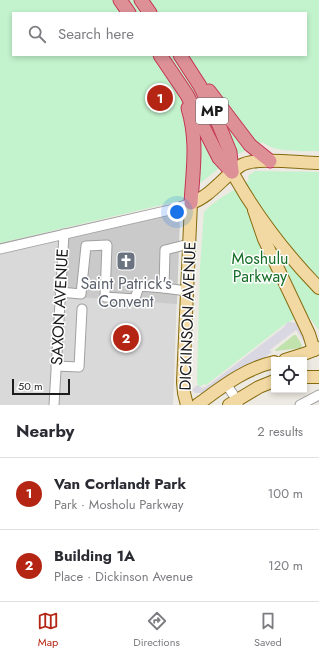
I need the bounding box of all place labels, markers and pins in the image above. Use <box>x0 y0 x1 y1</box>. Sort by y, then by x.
pin: 1 <box>147 83 173 113</box>
church icon: Saint Patrick's Convent <box>115 250 137 272</box>
place label: Saint Patrick's Convent <box>80 272 172 313</box>
pin: 2 <box>113 323 139 353</box>

